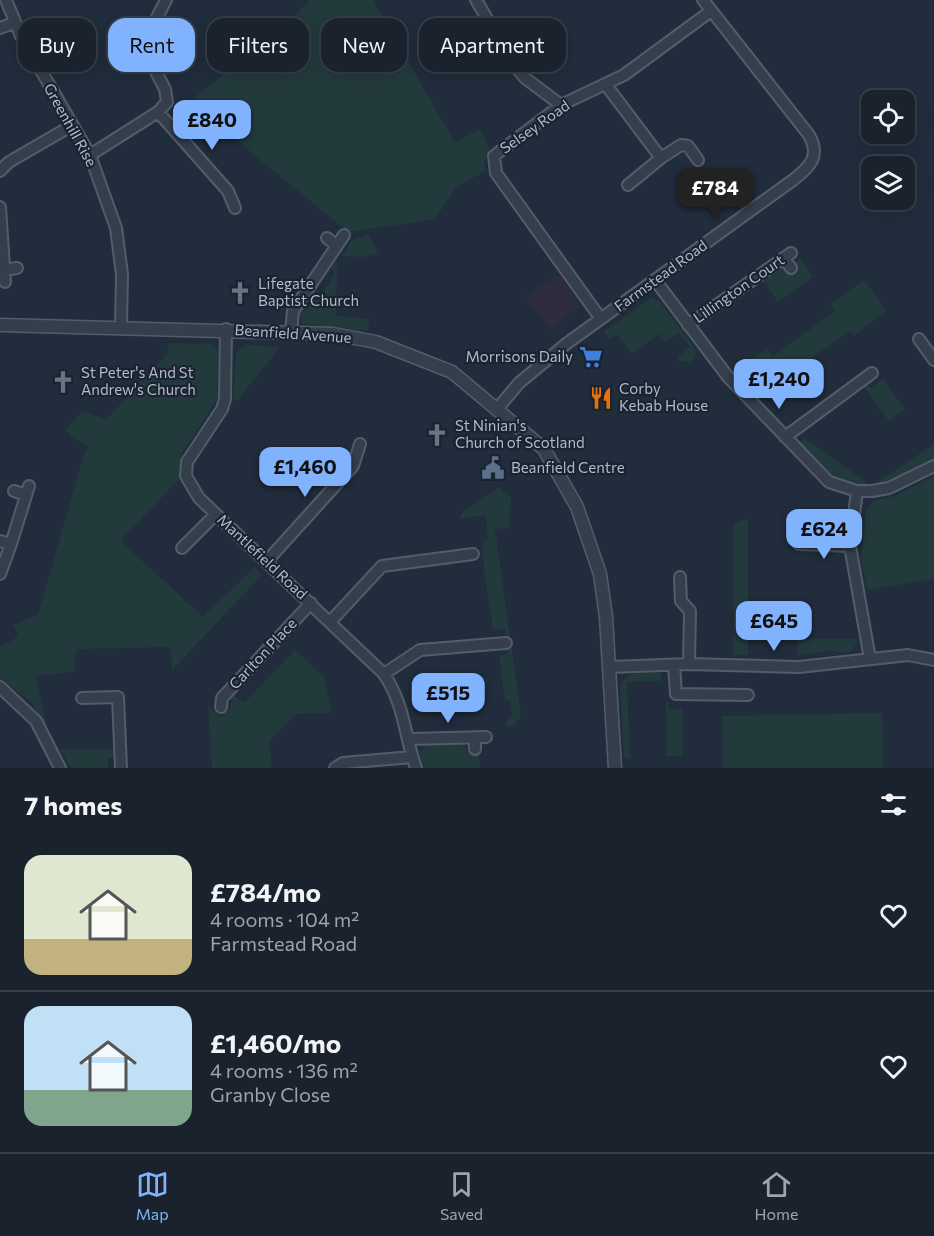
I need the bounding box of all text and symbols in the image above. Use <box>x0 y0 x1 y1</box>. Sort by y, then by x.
chip: Buy <box>18 18 96 72</box>
chip: Rent <box>108 18 195 72</box>
chip: Filters <box>207 18 309 72</box>
chip: New <box>321 18 407 72</box>
chip: Apartment <box>419 18 566 72</box>
street label: Greenhill Rise <box>41 80 101 170</box>
map controls <box>861 90 915 210</box>
button: locate <box>861 90 915 144</box>
street label: Selsey Road <box>496 96 573 157</box>
pin: £840 <box>176 100 248 151</box>
text: £840 <box>187 107 237 131</box>
button: layers <box>861 156 915 210</box>
pin: £784 <box>679 168 751 219</box>
text: £784 <box>691 175 739 199</box>
street label: Farmstead Road <box>610 235 710 315</box>
street label: Lillington Court <box>689 250 787 326</box>
place label: Lifegate Baptist Church <box>258 274 359 309</box>
church icon: Lifegate Baptist Church <box>227 280 253 306</box>
street label: Beanfield Avenue <box>234 320 352 346</box>
supermarket icon: Morrisons Daily <box>578 344 604 370</box>
place label: Morrisons Daily <box>465 347 573 365</box>
pin: £1,240 <box>730 359 828 410</box>
place label: St Peter's And St Andrew's Church <box>81 363 196 398</box>
text: £1,240 <box>748 366 810 390</box>
church icon: St Peter's And St Andrew's Church <box>50 369 76 395</box>
place label: Corby Kebab House <box>619 379 708 414</box>
restaurant icon: Corby Kebab House <box>588 385 614 411</box>
place label: St Ninian's Church of Scotland <box>455 416 585 451</box>
church icon: St Ninian's Church of Scotland <box>424 422 450 448</box>
pin: £1,460 <box>256 447 354 498</box>
text: £1,460 <box>273 454 337 478</box>
public building icon: Beanfield Centre <box>480 455 506 481</box>
place label: Beanfield Centre <box>511 458 625 476</box>
pin: £624 <box>788 509 860 560</box>
street label: Mantlefield Road <box>214 510 311 603</box>
text: £624 <box>800 516 848 540</box>
pin: £645 <box>738 601 810 652</box>
text: £645 <box>750 608 798 632</box>
street label: Carlton Place <box>225 614 300 693</box>
pin: £515 <box>412 673 484 724</box>
text: £515 <box>426 680 470 704</box>
icon: filters <box>877 788 910 821</box>
text: 7 homes <box>24 789 122 820</box>
text: £784/mo <box>210 876 321 907</box>
icon: home <box>72 879 144 951</box>
icon: heart <box>877 899 910 932</box>
text: 4 rooms · 104 m² <box>210 907 359 931</box>
text: Farmstead Road <box>210 931 357 955</box>
text: £1,460/mo <box>210 1027 341 1058</box>
icon: home <box>72 1030 144 1102</box>
icon: heart <box>877 1050 910 1083</box>
text: 4 rooms · 136 m² <box>210 1058 358 1082</box>
text: Granby Close <box>210 1082 330 1106</box>
tab: Map <box>136 1168 169 1223</box>
tab: Saved <box>440 1168 483 1223</box>
tab: Home <box>754 1168 798 1223</box>

